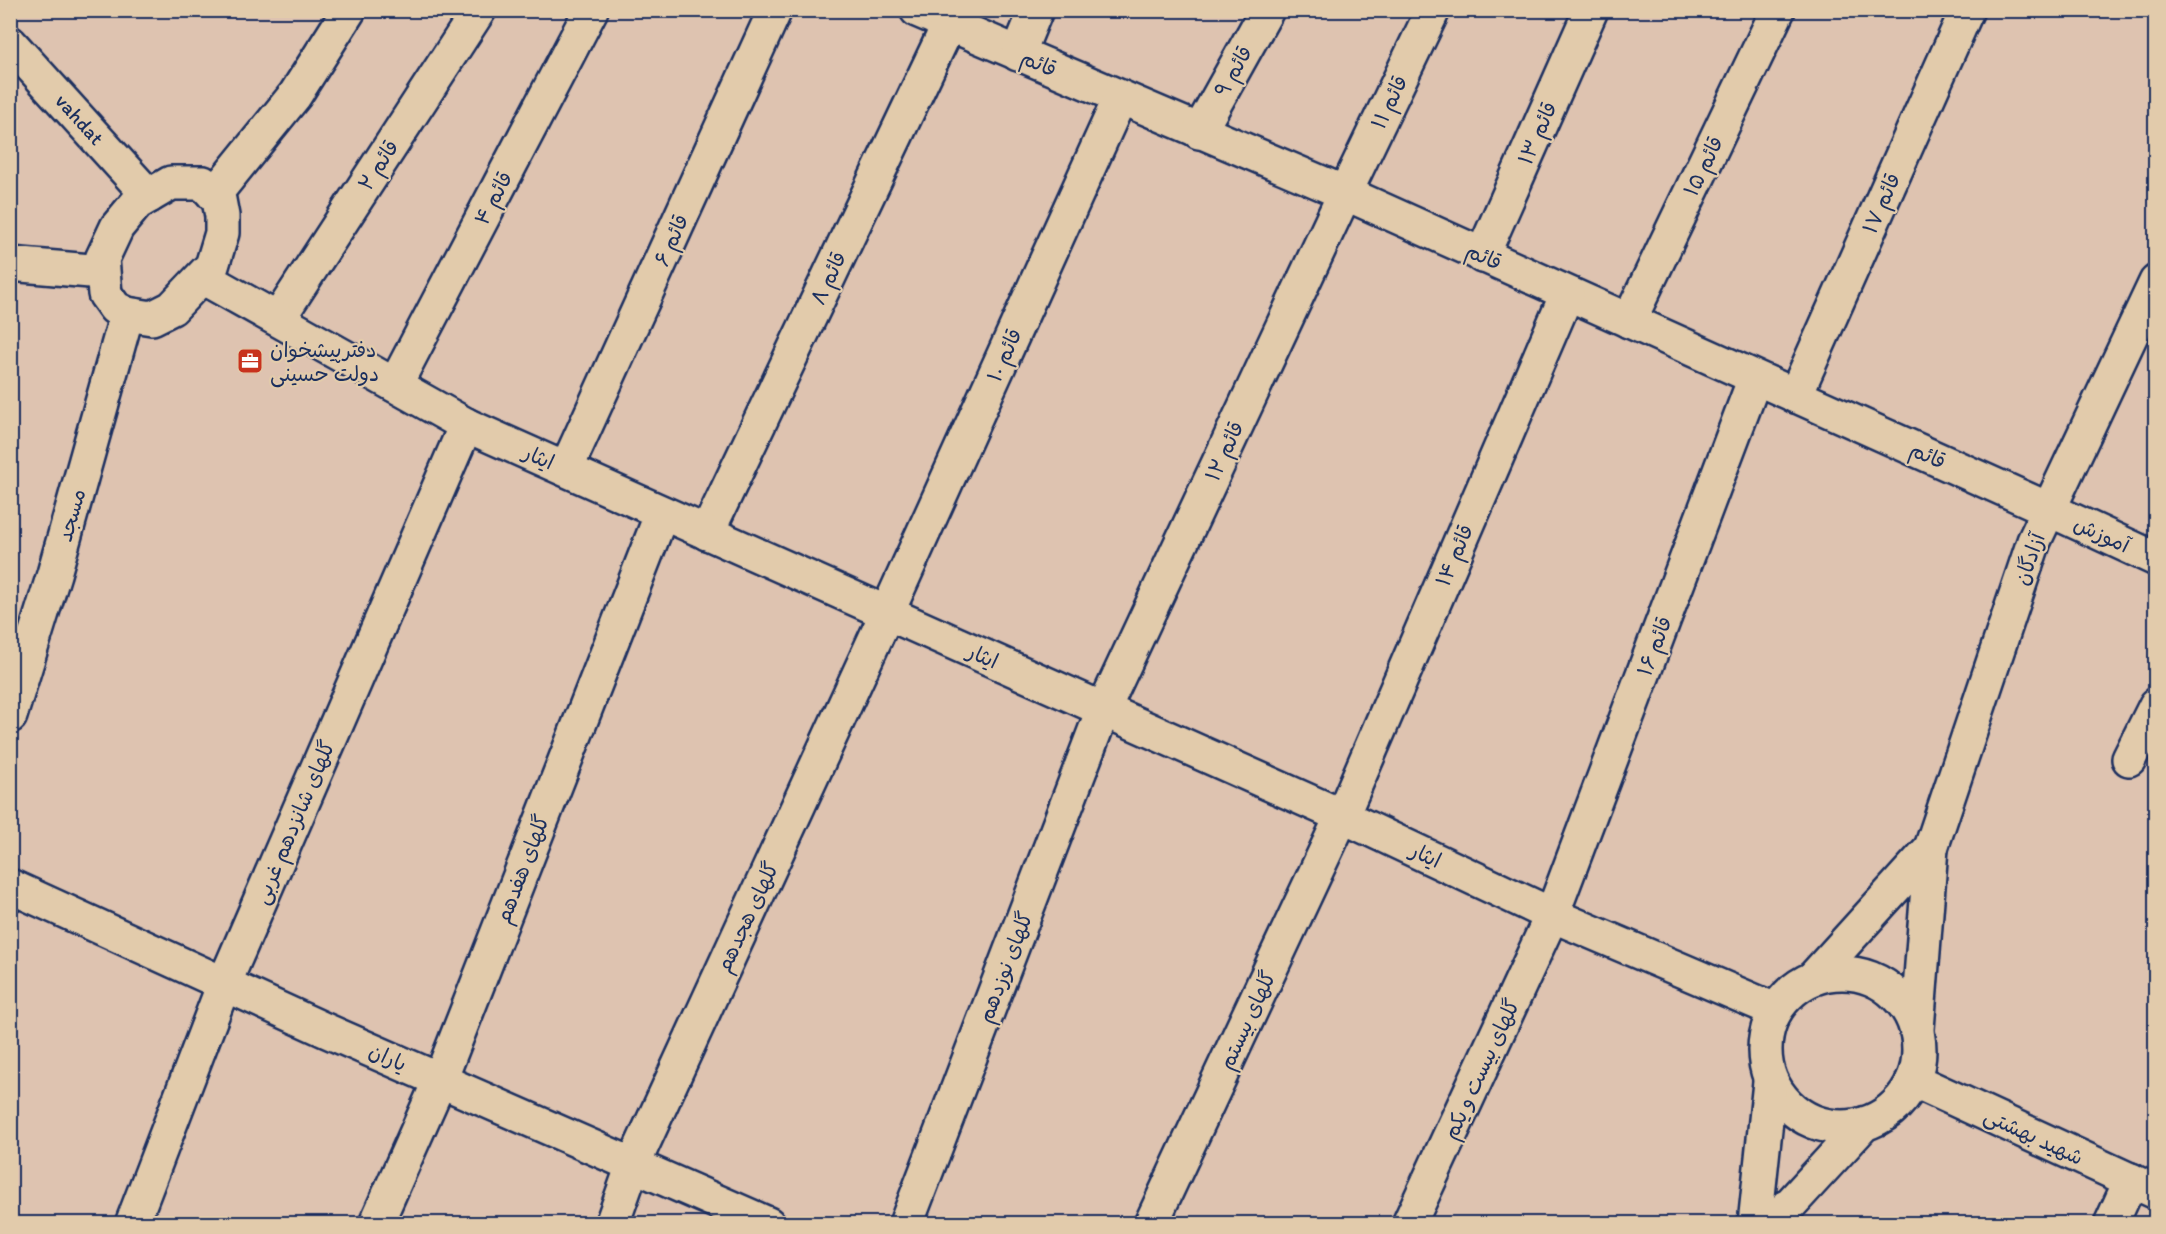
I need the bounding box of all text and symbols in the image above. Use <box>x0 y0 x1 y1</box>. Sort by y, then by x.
street label: قائم ۹ <box>1209 41 1261 103</box>
street label: قائم <box>1016 44 1061 85</box>
street label: قائم ۱۱ <box>1365 71 1416 135</box>
street label: vahdat <box>50 88 110 150</box>
street label: قائم ۱۳ <box>1512 98 1566 170</box>
street label: قائم ۱۵ <box>1678 132 1732 202</box>
street label: قائم ۲ <box>352 135 407 197</box>
street label: قائم ۴ <box>469 167 521 231</box>
street label: قائم ۱۷ <box>1857 169 1909 239</box>
street label: قائم ۶ <box>649 210 697 271</box>
street label: قائم <box>1461 237 1506 279</box>
street label: قائم ۸ <box>805 247 855 310</box>
street label: قائم ۱۰ <box>981 324 1030 387</box>
place label: دفترپیشخوان دولت حسینی <box>270 337 379 388</box>
office icon: دفترپیشخوان دولت حسینی <box>235 346 265 376</box>
street label: قائم ۱۲ <box>1199 417 1252 487</box>
street label: قائم <box>1905 436 1950 478</box>
street label: ایثار <box>518 438 558 475</box>
street label: مسجد <box>52 486 90 544</box>
street label: آموزش <box>2070 510 2135 559</box>
street label: قائم ۱۴ <box>1430 520 1482 591</box>
street label: آزادگان <box>2008 529 2050 588</box>
street label: قائم ۱۶ <box>1631 613 1680 681</box>
street label: ایثار <box>962 637 1002 674</box>
street label: گلهای شانزدهم غربی <box>248 736 344 909</box>
street label: گلهای هفدهم <box>490 811 558 928</box>
street label: ایثار <box>1405 836 1445 873</box>
street label: گلهای هجدهم <box>710 858 787 978</box>
street label: گلهای نوزدهم <box>972 908 1041 1028</box>
street label: گلهای بیستم <box>1213 967 1284 1075</box>
street label: گلهای بیست و یکم <box>1437 995 1528 1145</box>
street label: یاران <box>365 1038 411 1076</box>
street label: شهید بهشتی <box>1980 1102 2088 1172</box>

